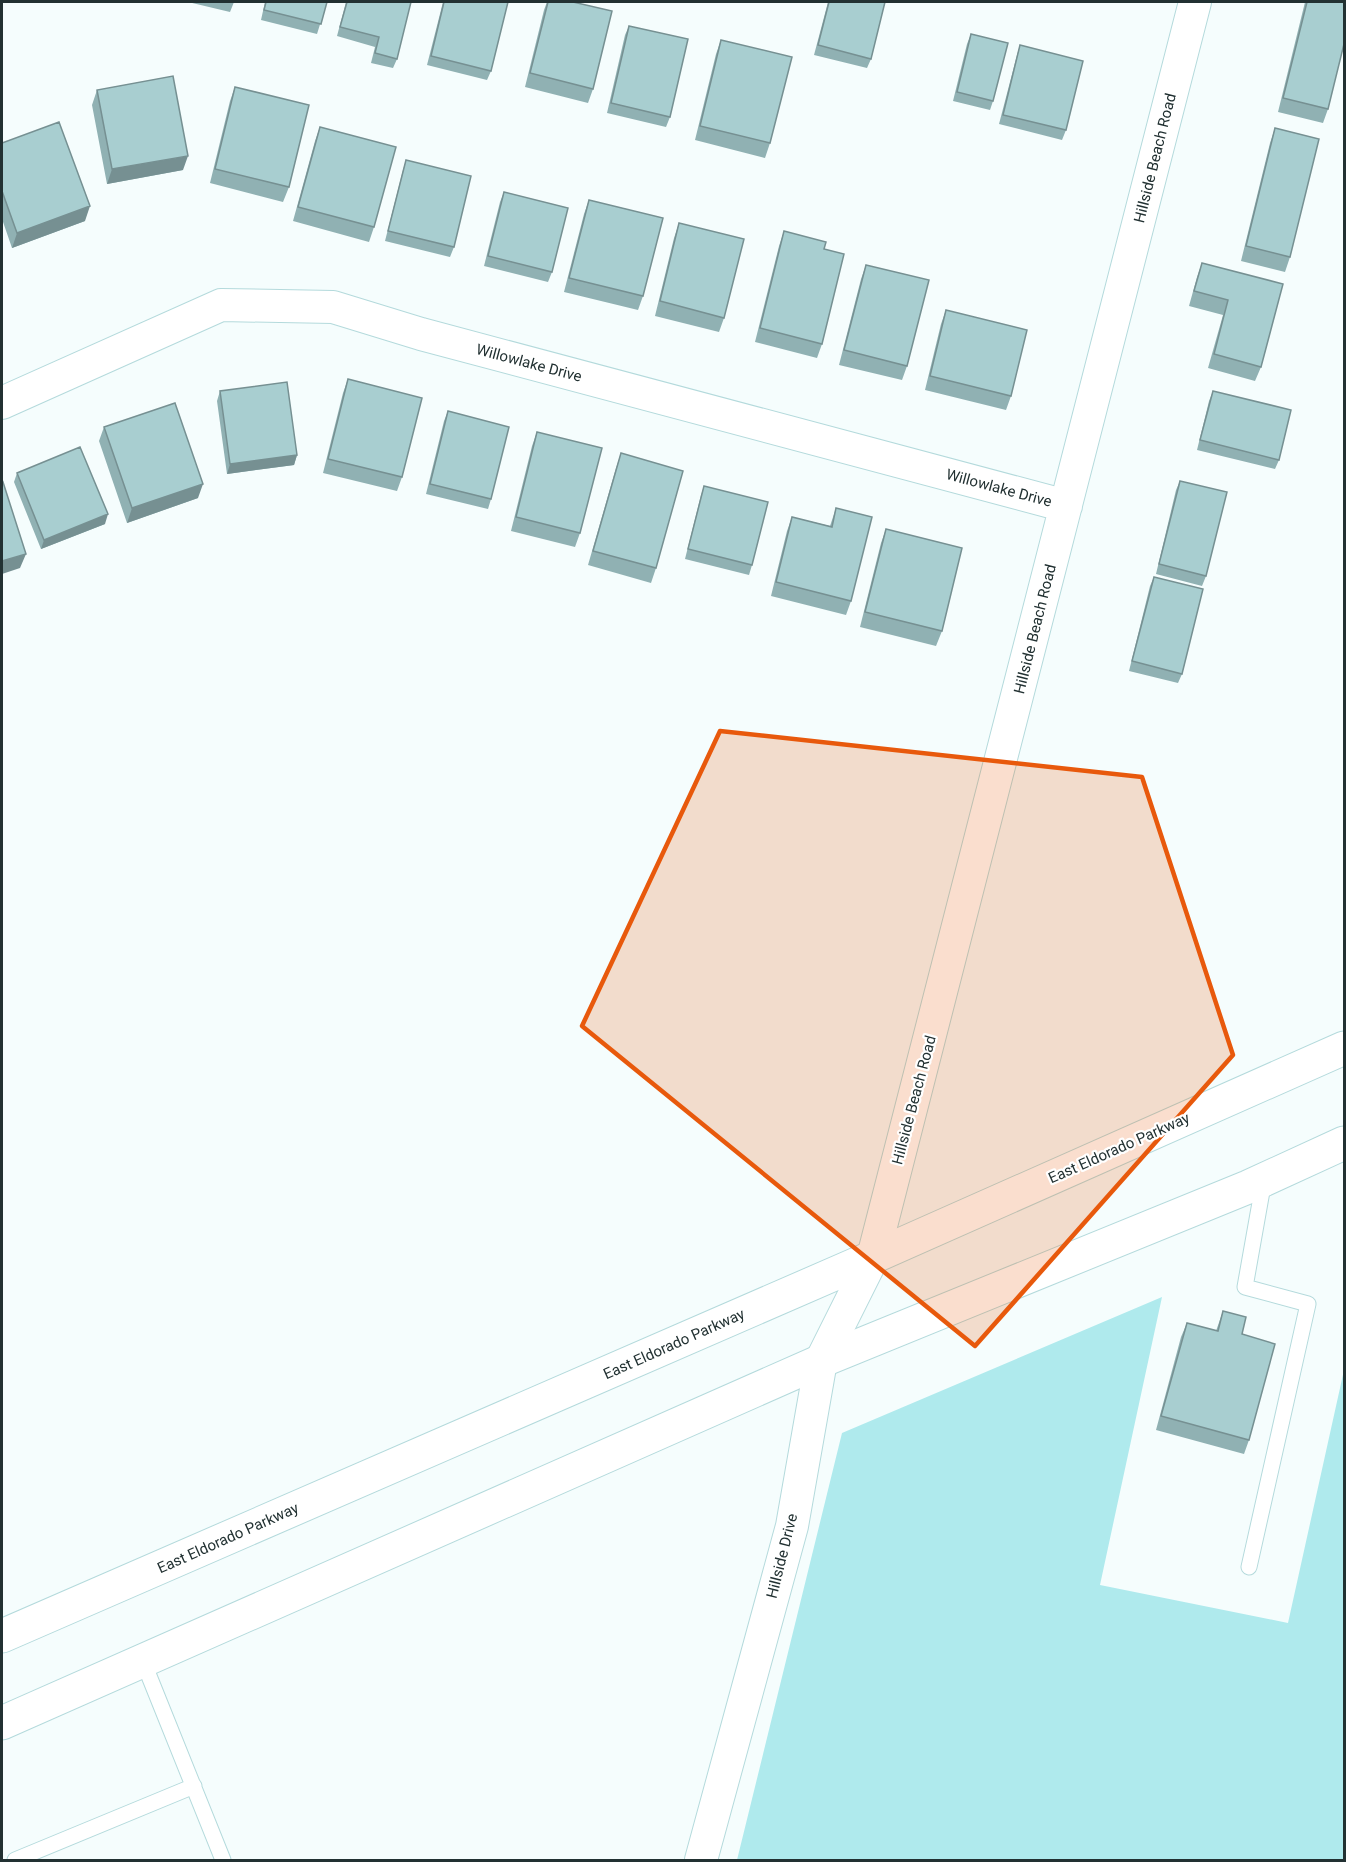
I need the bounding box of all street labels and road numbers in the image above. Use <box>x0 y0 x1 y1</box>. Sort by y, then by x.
street label: Hillside Beach Road <box>1130 91 1180 225</box>
street label: Willowlake Drive <box>474 340 584 386</box>
street label: Willowlake Drive <box>944 465 1054 511</box>
street label: Hillside Beach Road <box>1010 562 1060 696</box>
street label: Hillside Beach Road <box>888 1033 940 1167</box>
street label: East Eldorado Parkway <box>1046 1109 1192 1187</box>
street label: East Eldorado Parkway <box>601 1305 747 1383</box>
street label: East Eldorado Parkway <box>155 1499 301 1577</box>
street label: Hillside Drive <box>763 1512 801 1600</box>

